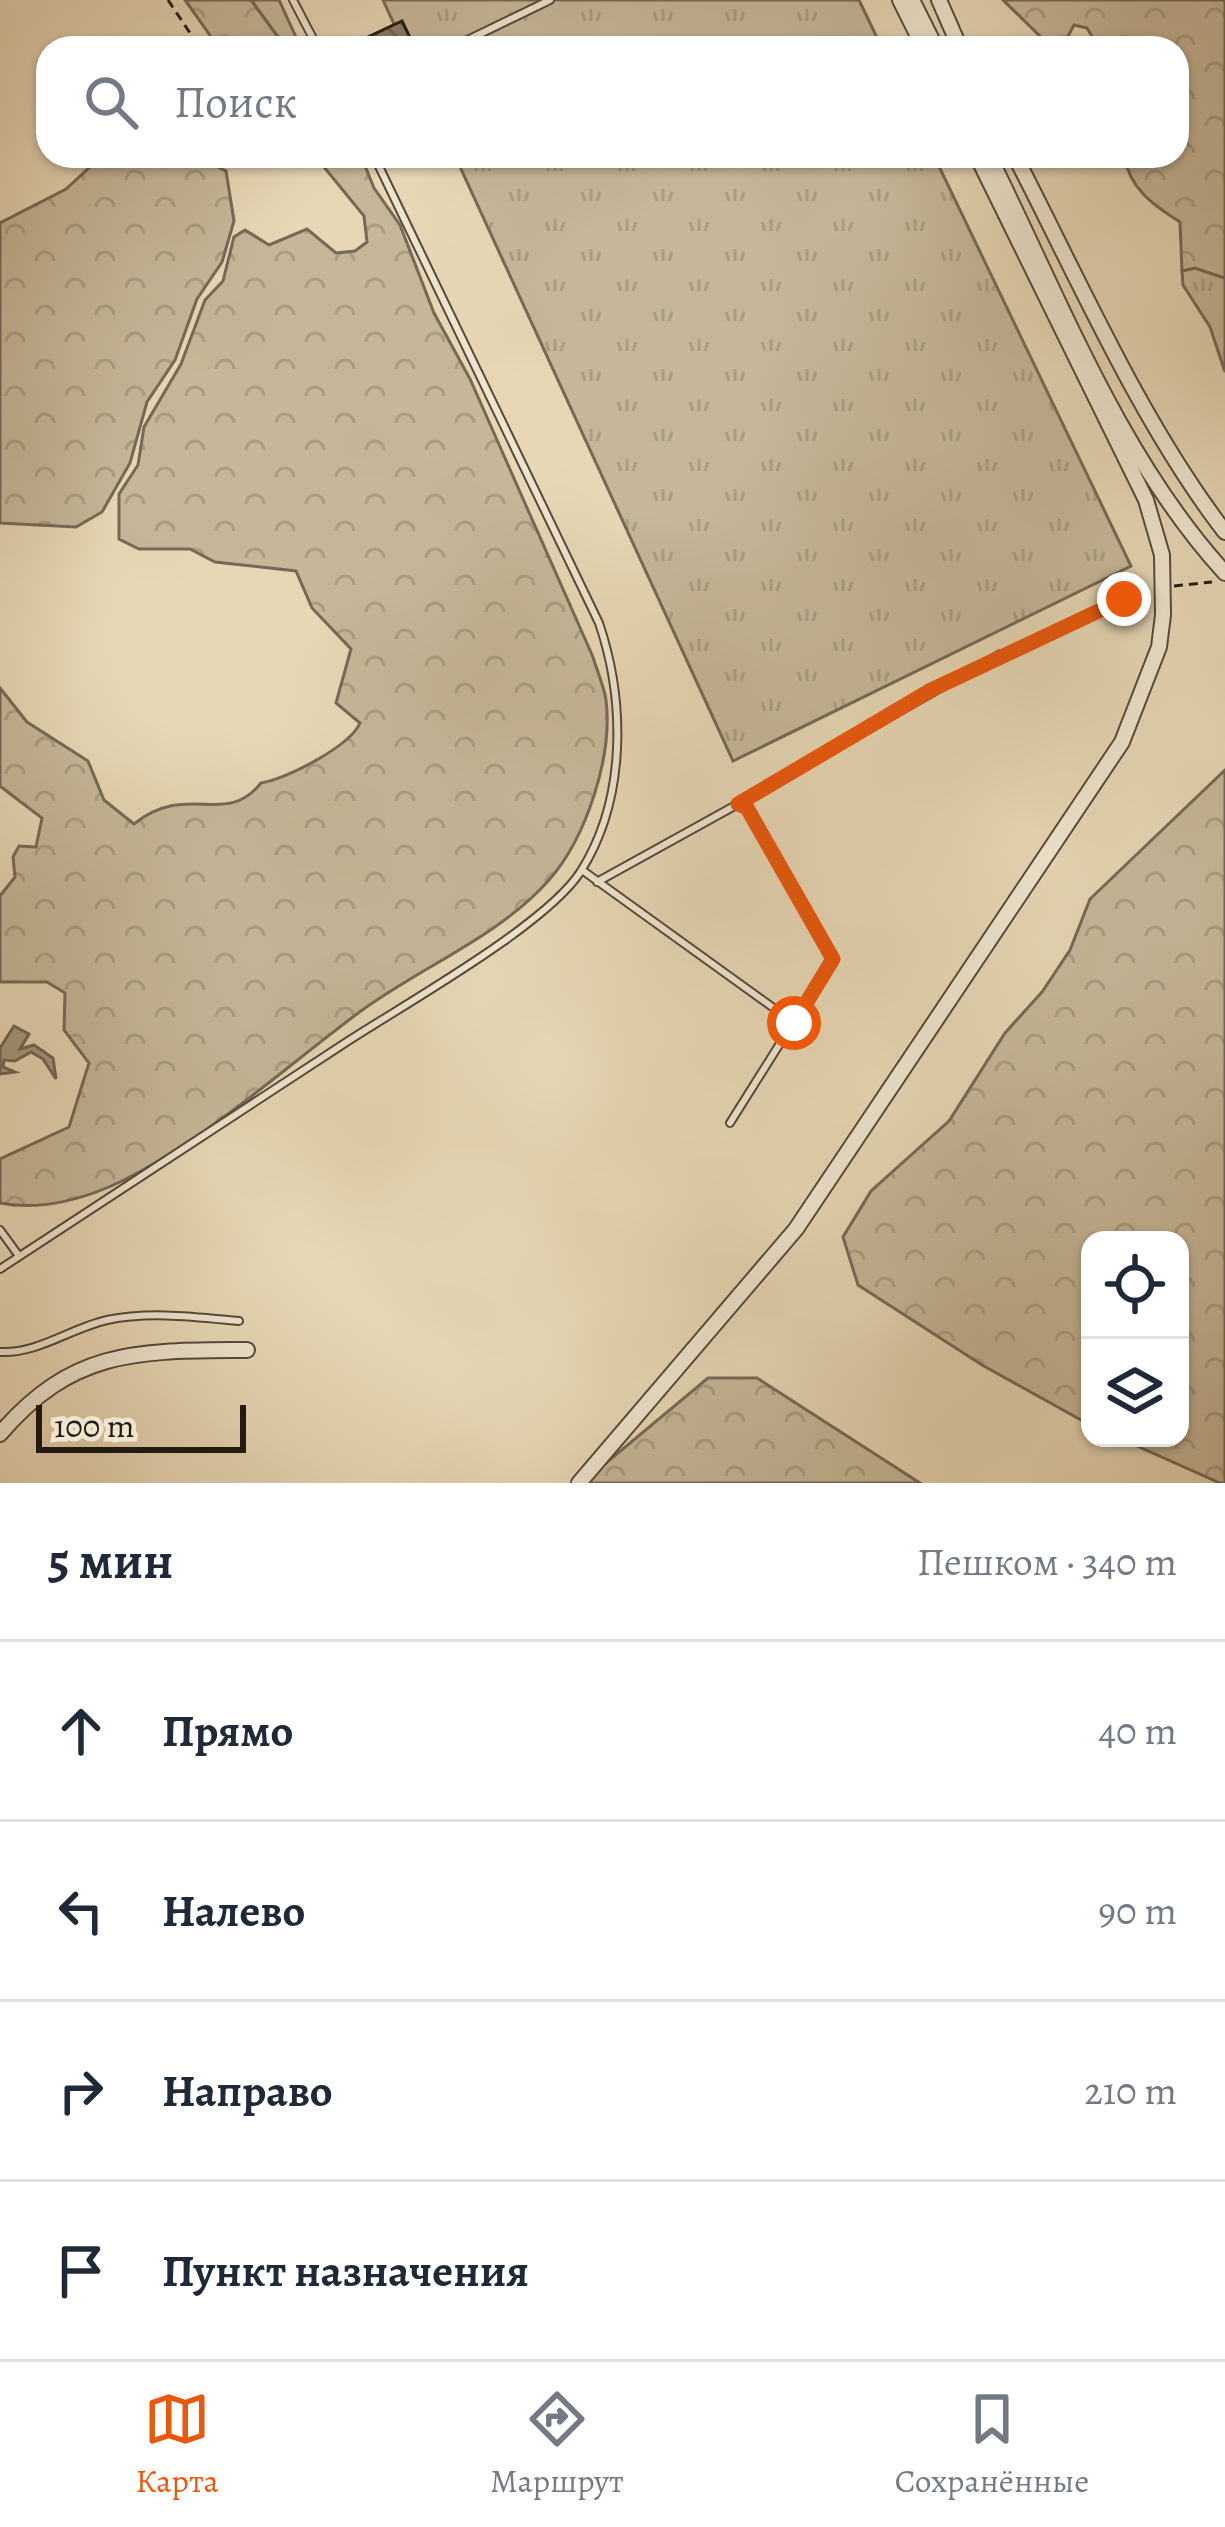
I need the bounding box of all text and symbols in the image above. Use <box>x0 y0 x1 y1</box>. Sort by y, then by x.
search box <box>36 36 1189 168</box>
icon: search <box>78 69 144 135</box>
text: Поиск <box>174 71 297 133</box>
route end <box>1097 572 1151 626</box>
route start <box>767 996 821 1050</box>
map controls <box>1081 1231 1189 1447</box>
button: locate <box>1081 1231 1189 1339</box>
button: layers <box>1081 1339 1189 1447</box>
scale bar <box>36 1399 246 1452</box>
text: 100 m <box>54 1403 134 1448</box>
text: 5 мин <box>48 1526 173 1596</box>
text: Пешком · 340 m <box>917 1535 1177 1588</box>
icon: ahead <box>48 1698 114 1764</box>
text: Прямо <box>162 1700 293 1762</box>
text: 40 m <box>1098 1704 1177 1757</box>
icon: left <box>48 1878 114 1944</box>
text: Налево <box>162 1880 305 1942</box>
text: 90 m <box>1098 1884 1177 1937</box>
icon: right <box>48 2058 114 2124</box>
text: Направо <box>162 2060 333 2122</box>
text: 210 m <box>1084 2064 1177 2117</box>
icon: arrive <box>48 2238 114 2304</box>
text: Пункт назначения <box>162 2240 529 2302</box>
tab: Карта <box>136 2386 219 2503</box>
tab: Маршрут <box>490 2386 624 2503</box>
tab: Сохранённые <box>895 2386 1089 2503</box>

